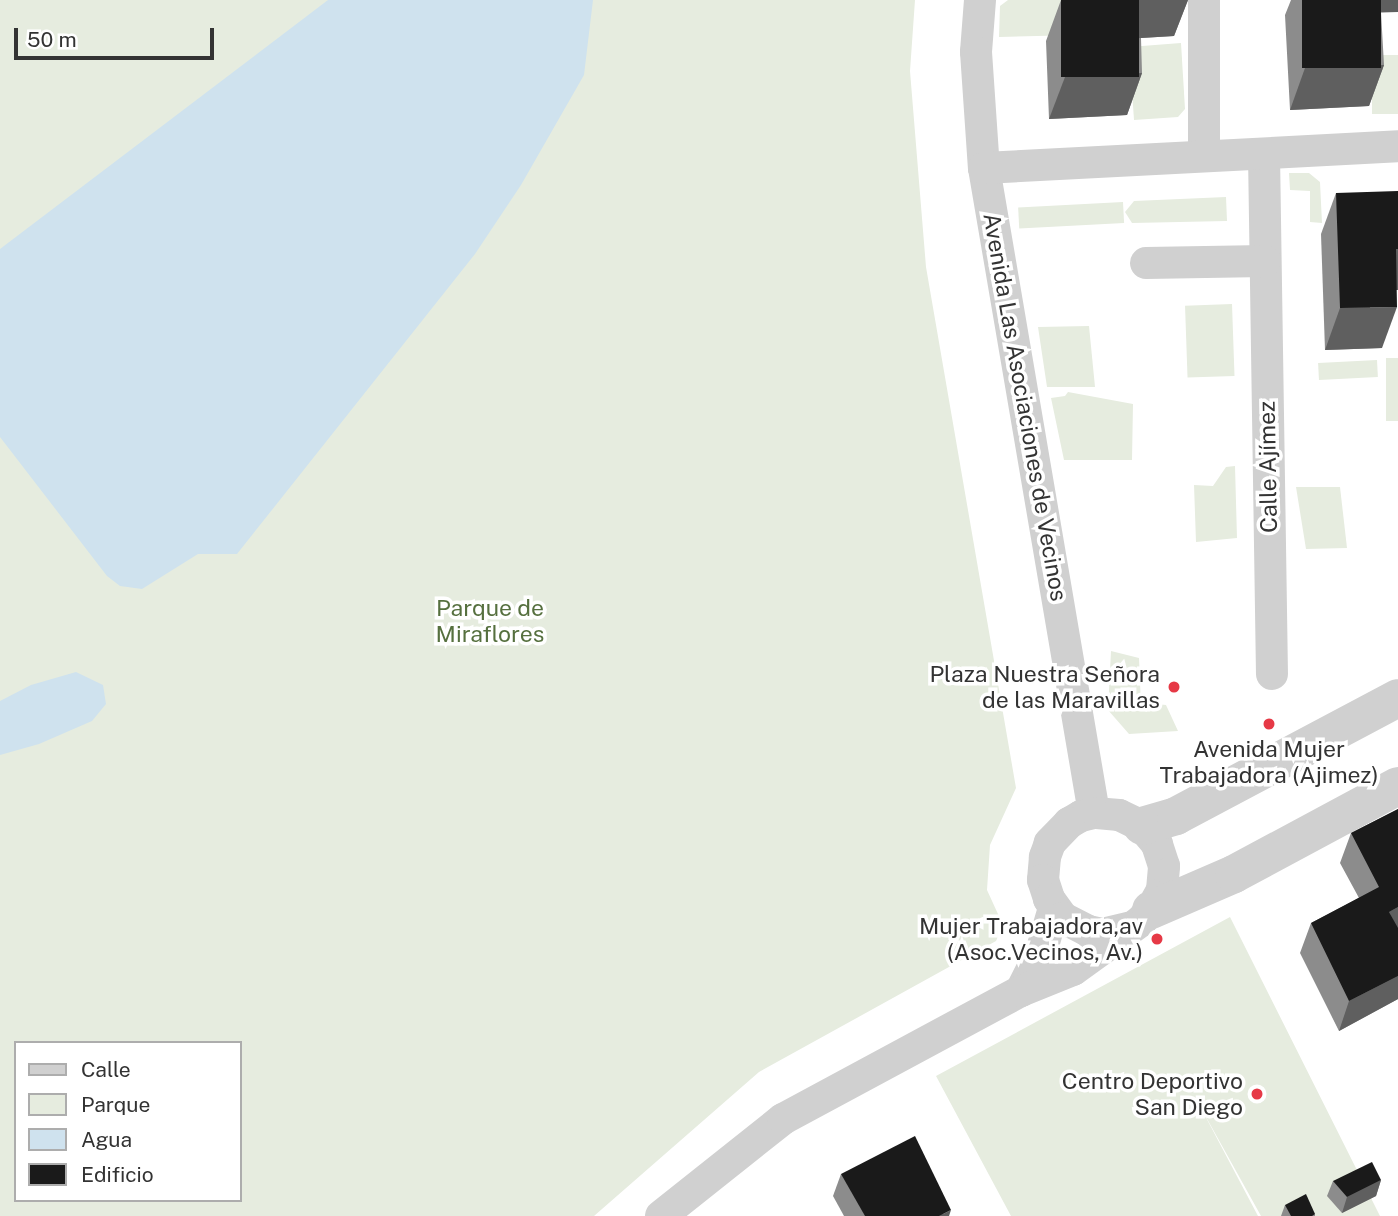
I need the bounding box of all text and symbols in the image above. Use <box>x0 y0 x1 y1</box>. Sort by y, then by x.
scale bar <box>18 14 217 58</box>
text: 50 m <box>27 27 77 52</box>
street label: Avenida Las Asociaciones de Vecinos <box>977 210 1073 604</box>
street label: Calle Ajímez <box>1253 401 1283 533</box>
park label: Parque de Miraflores <box>436 594 544 648</box>
place label: Plaza Nuestra Señora de las Maravillas <box>929 660 1160 714</box>
marker: Plaza Nuestra Señora de las Maravillas <box>1166 679 1182 695</box>
marker: Avenida Mujer Trabajadora (Ajimez) <box>1261 716 1277 732</box>
place label: Avenida Mujer Trabajadora (Ajimez) <box>1160 735 1378 789</box>
place label: Mujer Trabajadora,av (Asoc.Vecinos, Av.) <box>919 912 1143 966</box>
marker: Mujer Trabajadora,av (Asoc.Vecinos, Av.) <box>1149 931 1165 947</box>
legend <box>14 1041 242 1202</box>
text: Calle <box>81 1057 131 1082</box>
place label: Centro Deportivo San Diego <box>1062 1067 1243 1121</box>
marker: Centro Deportivo San Diego <box>1249 1086 1265 1102</box>
text: Parque <box>81 1092 150 1117</box>
text: Agua <box>81 1127 132 1152</box>
text: Edificio <box>81 1162 154 1187</box>

